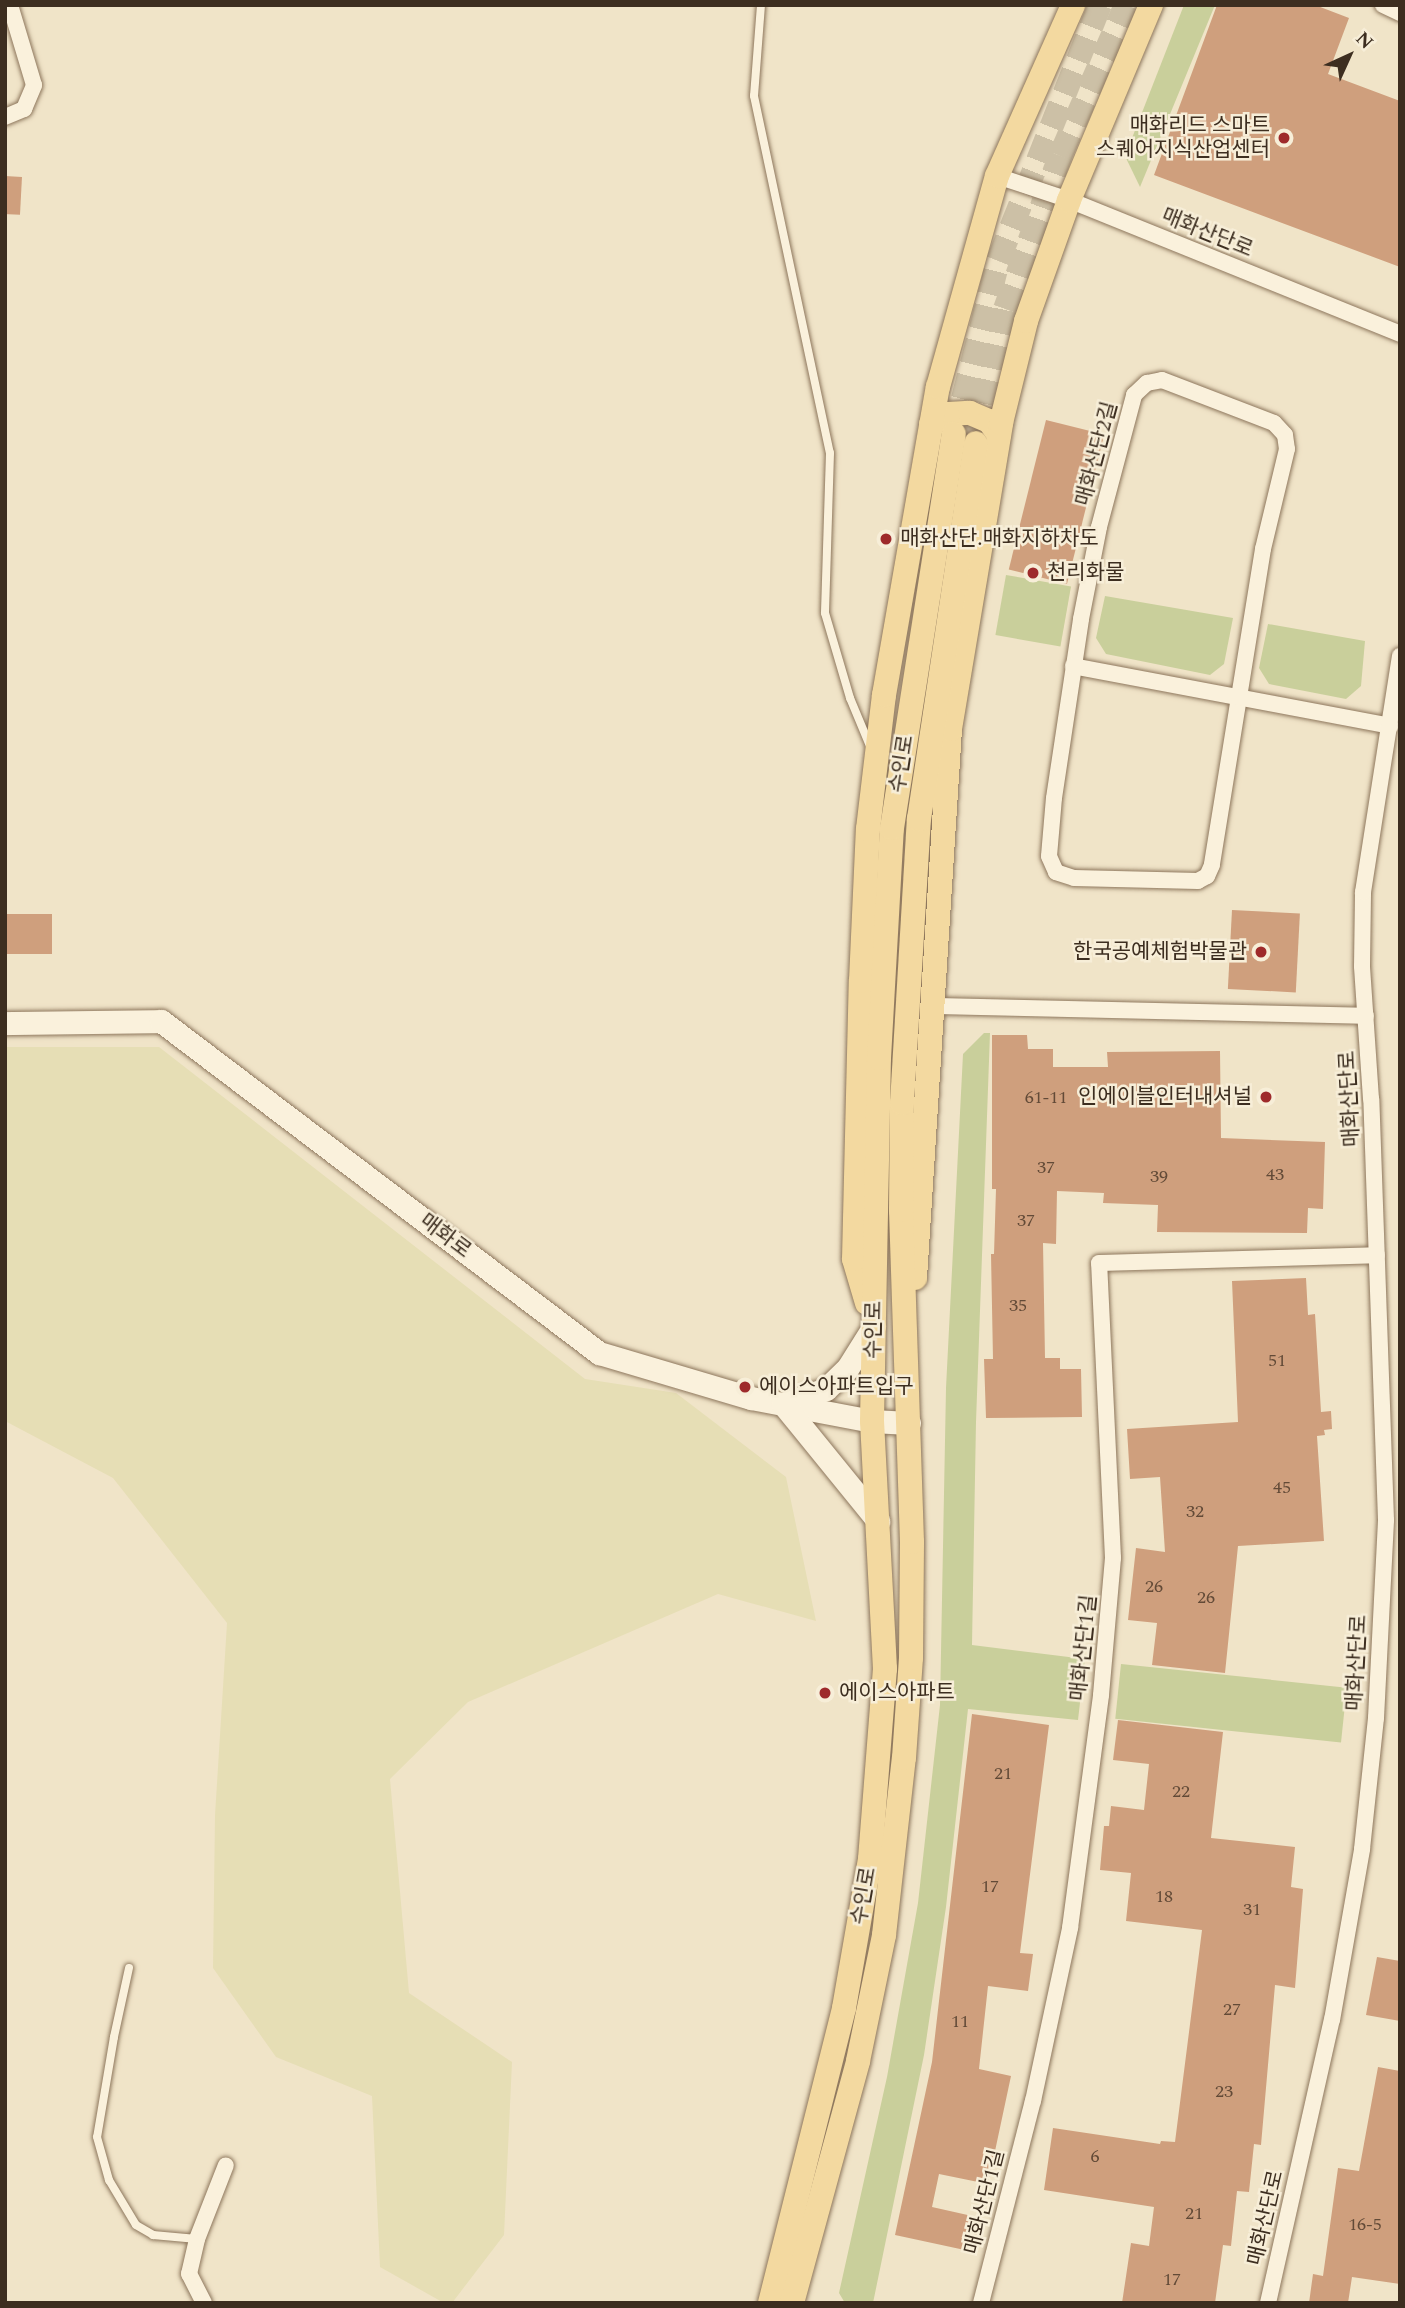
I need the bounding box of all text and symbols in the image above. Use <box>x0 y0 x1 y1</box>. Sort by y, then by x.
north arrow <box>1314 21 1384 91</box>
text: N <box>1348 25 1380 57</box>
place label: 매화리드 스마트 스퀘어지식산업센터 <box>1096 113 1270 163</box>
marker: 매화리드 스마트 스퀘어지식산업센터 <box>1276 130 1292 146</box>
street label: 매화산단로 <box>1157 203 1257 263</box>
street label: 매화산단2길 <box>1071 399 1123 509</box>
place label: 매화산단.매화지하차도 <box>900 526 1098 552</box>
marker: 매화산단.매화지하차도 <box>878 531 894 547</box>
place label: 천리화물 <box>1047 560 1124 586</box>
marker: 천리화물 <box>1025 565 1041 581</box>
street label: 수인로 <box>885 733 919 795</box>
place label: 한국공예체험박물관 <box>1073 939 1247 965</box>
marker: 한국공예체험박물관 <box>1253 944 1269 960</box>
street label: 매화산단로 <box>1335 1050 1365 1148</box>
place label: 인에이블인터내셔널 <box>1078 1084 1252 1110</box>
house number: 61-11 <box>1025 1087 1067 1109</box>
marker: 인에이블인터내셔널 <box>1258 1089 1274 1105</box>
house number: 37 <box>1037 1157 1055 1179</box>
house number: 43 <box>1266 1164 1284 1186</box>
house number: 39 <box>1150 1166 1168 1188</box>
street label: 매화로 <box>414 1208 476 1264</box>
house number: 37 <box>1017 1210 1035 1232</box>
house number: 35 <box>1009 1295 1027 1317</box>
street label: 수인로 <box>861 1301 887 1359</box>
house number: 51 <box>1268 1350 1286 1372</box>
place label: 에이스아파트입구 <box>759 1374 914 1400</box>
marker: 에이스아파트입구 <box>737 1379 753 1395</box>
house number: 45 <box>1273 1477 1291 1499</box>
house number: 32 <box>1186 1501 1204 1523</box>
house number: 26 <box>1145 1576 1163 1598</box>
house number: 26 <box>1197 1587 1215 1609</box>
street label: 매화산단1길 <box>1066 1593 1102 1703</box>
street label: 매화산단로 <box>1342 1614 1372 1712</box>
place label: 에이스아파트 <box>839 1680 955 1706</box>
marker: 에이스아파트 <box>817 1685 833 1701</box>
house number: 21 <box>994 1763 1012 1785</box>
house number: 22 <box>1172 1781 1190 1803</box>
street label: 수인로 <box>847 1865 881 1927</box>
house number: 17 <box>981 1876 999 1898</box>
house number: 18 <box>1155 1886 1173 1908</box>
house number: 31 <box>1243 1899 1261 1921</box>
house number: 27 <box>1223 1999 1241 2021</box>
house number: 11 <box>951 2011 969 2033</box>
house number: 23 <box>1215 2081 1233 2103</box>
house number: 6 <box>1091 2146 1099 2168</box>
street label: 매화산단1길 <box>960 2147 1010 2257</box>
street label: 매화산단로 <box>1243 2168 1289 2268</box>
house number: 21 <box>1185 2203 1203 2225</box>
house number: 16-5 <box>1348 2214 1382 2236</box>
house number: 17 <box>1163 2269 1181 2291</box>

